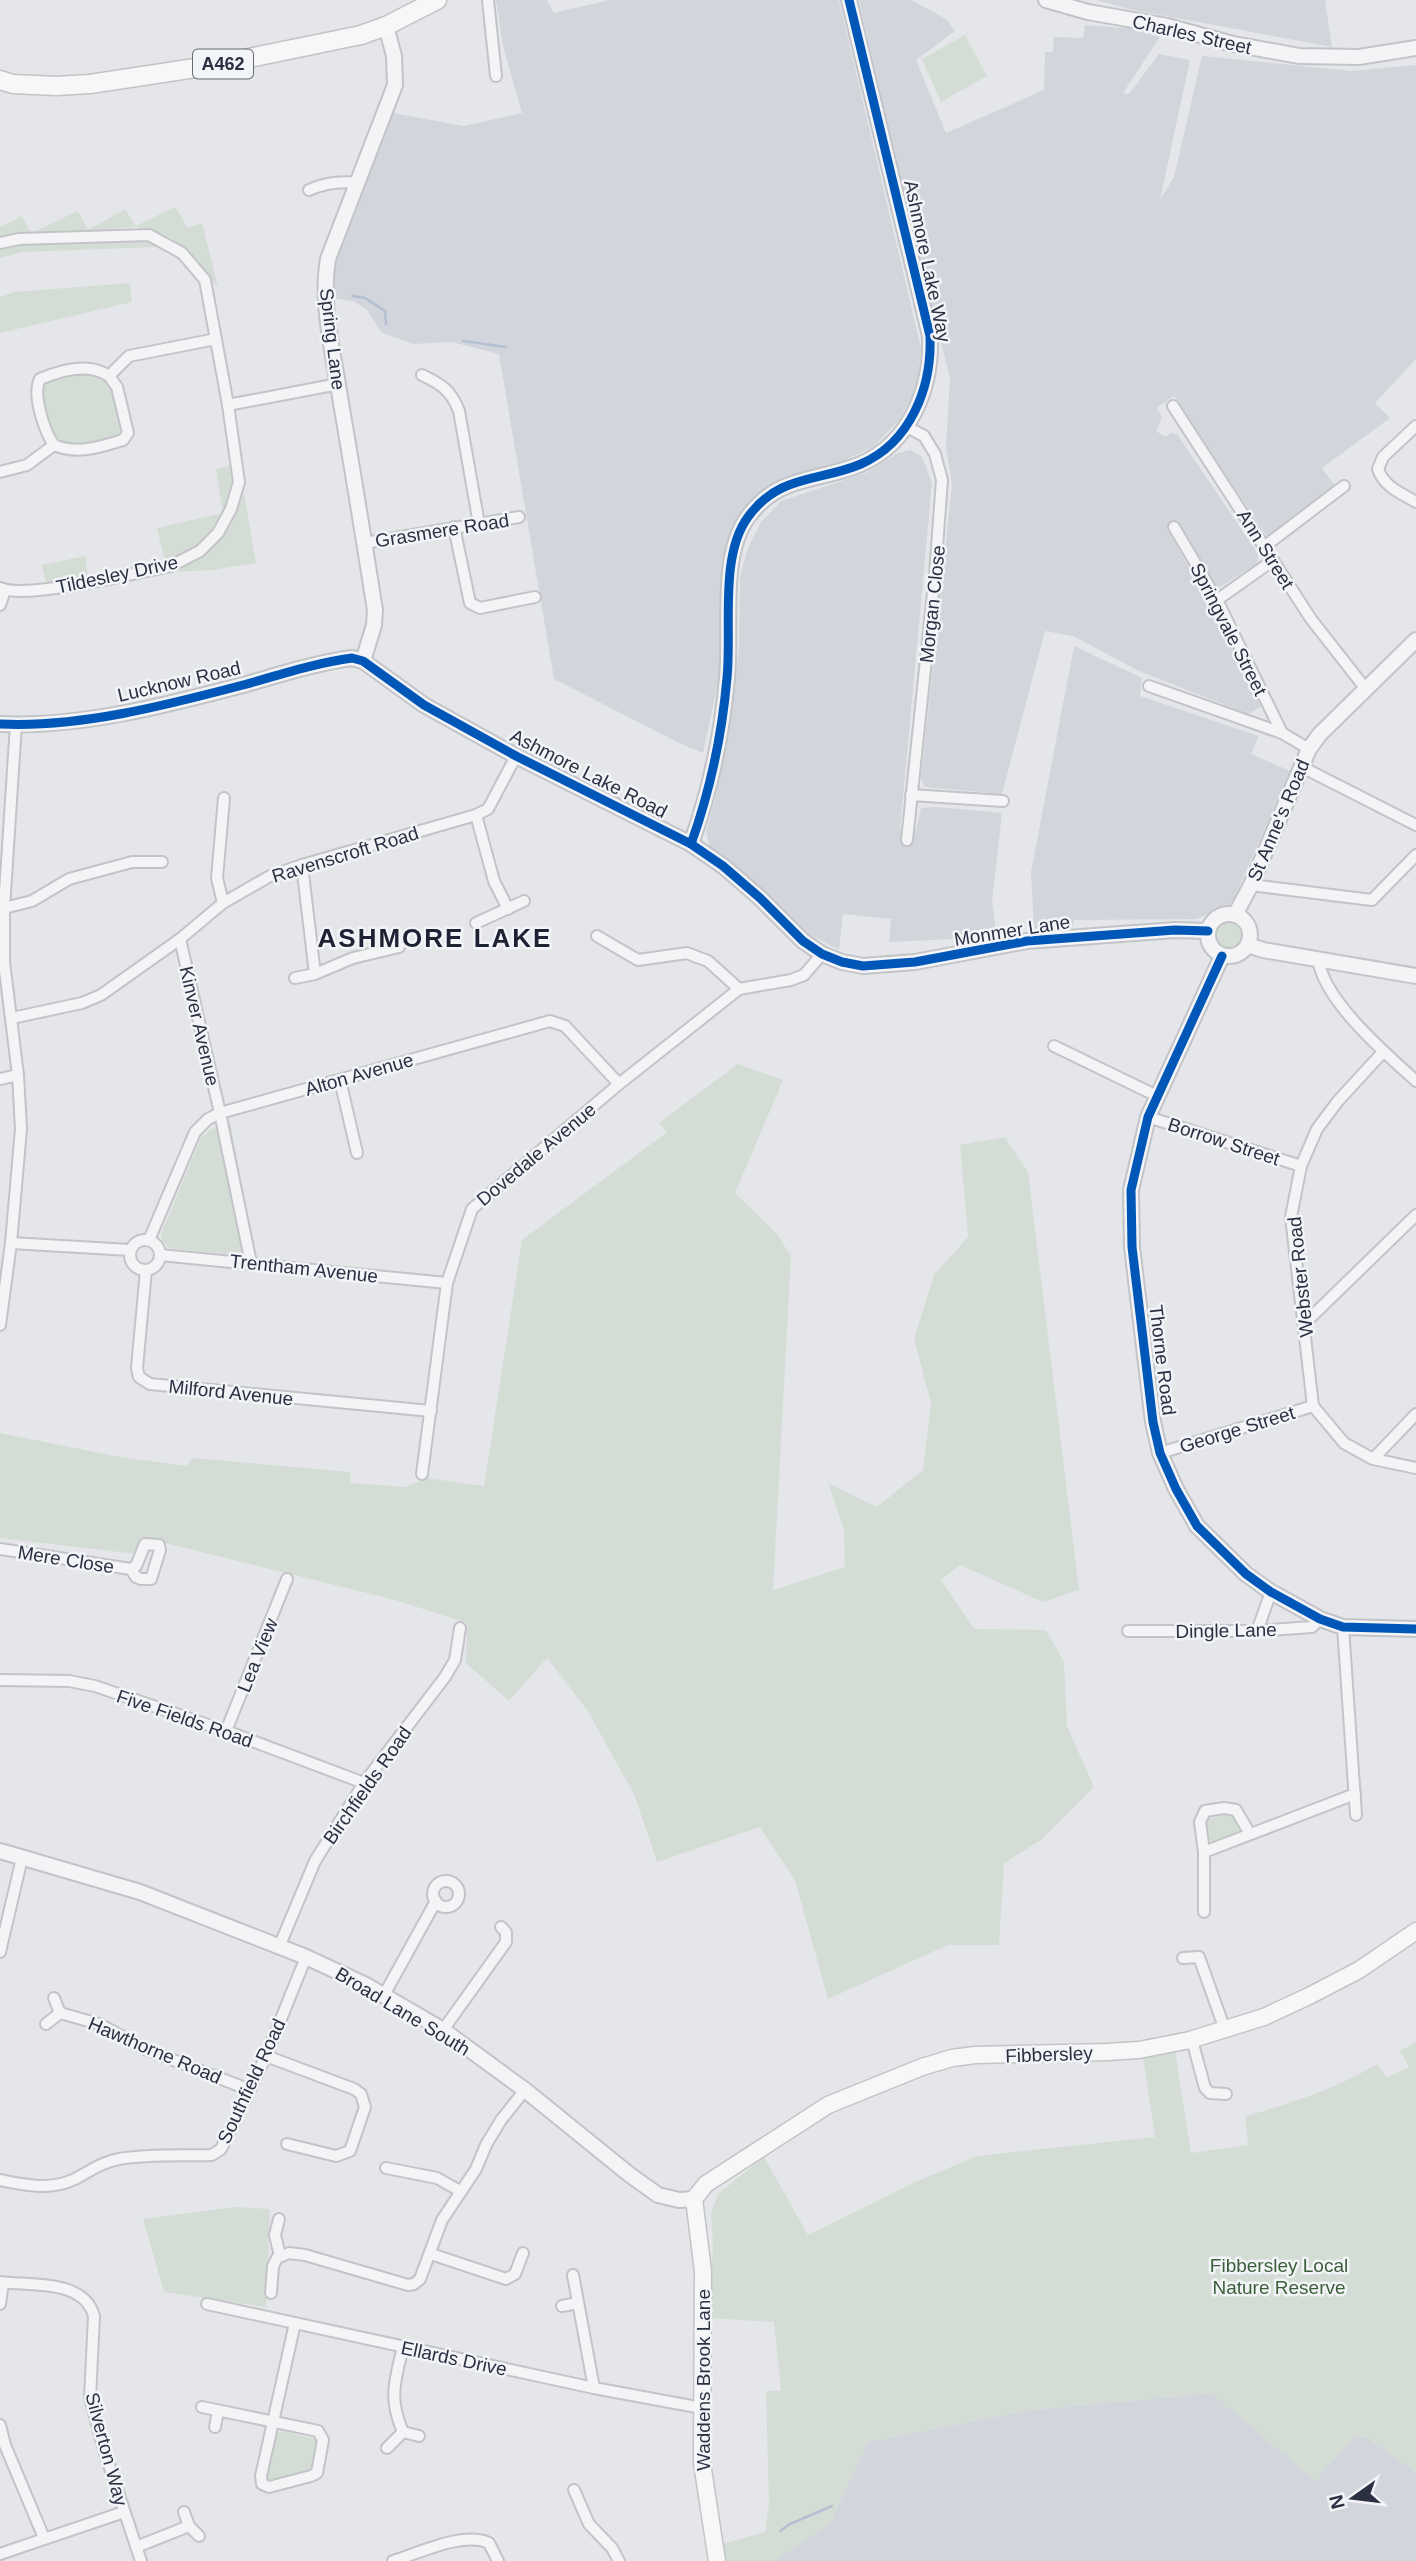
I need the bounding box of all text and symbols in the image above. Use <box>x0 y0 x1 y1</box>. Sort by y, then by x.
street label: Charles Street <box>1130 11 1254 59</box>
road number: A462 <box>193 50 253 78</box>
street label: Ashmore Lake Way <box>900 178 955 345</box>
street label: Spring Lane <box>316 287 349 391</box>
street label: Ann Street <box>1233 506 1299 594</box>
street label: Grasmere Road <box>374 510 510 551</box>
street label: Morgan Close <box>916 544 949 664</box>
street label: Tildesley Drive <box>54 551 180 598</box>
street label: Springvale Street <box>1186 560 1271 700</box>
street label: Lucknow Road <box>116 657 243 706</box>
street label: Ashmore Lake Road <box>507 725 671 822</box>
street label: St Anne's Road <box>1243 756 1314 884</box>
street label: Ravenscroft Road <box>269 822 421 887</box>
street label: Monmer Lane <box>953 911 1072 950</box>
district label: ASHMORE LAKE <box>318 923 552 953</box>
street label: Kinver Avenue <box>176 964 223 1088</box>
street label: Alton Avenue <box>303 1049 416 1100</box>
street label: Dovedale Avenue <box>473 1099 600 1210</box>
street label: Borrow Street <box>1165 1114 1283 1170</box>
street label: Webster Road <box>1284 1216 1317 1338</box>
street label: Trentham Avenue <box>229 1250 379 1287</box>
street label: Thorne Road <box>1145 1304 1180 1416</box>
street label: Milford Avenue <box>168 1376 294 1409</box>
street label: George Street <box>1177 1402 1298 1457</box>
street label: Mere Close <box>16 1542 116 1577</box>
street label: Lea View <box>233 1615 282 1695</box>
street label: Dingle Lane <box>1175 1619 1277 1642</box>
street label: Five Fields Road <box>114 1685 256 1752</box>
street label: Birchfields Road <box>319 1723 416 1848</box>
street label: Broad Lane South <box>332 1963 474 2060</box>
street label: Hawthorne Road <box>85 2013 225 2088</box>
street label: Southfield Road <box>213 2015 290 2147</box>
street label: Fibbersley <box>1005 2042 1094 2067</box>
park label: Fibbersley Local Nature Reserve <box>1210 2255 1348 2298</box>
street label: Waddens Brook Lane <box>693 2289 714 2471</box>
street label: Ellards Drive <box>399 2337 509 2380</box>
street label: Silverton Way <box>81 2390 132 2509</box>
north arrow <box>1318 2463 1388 2533</box>
text: N <box>1325 2493 1349 2511</box>

